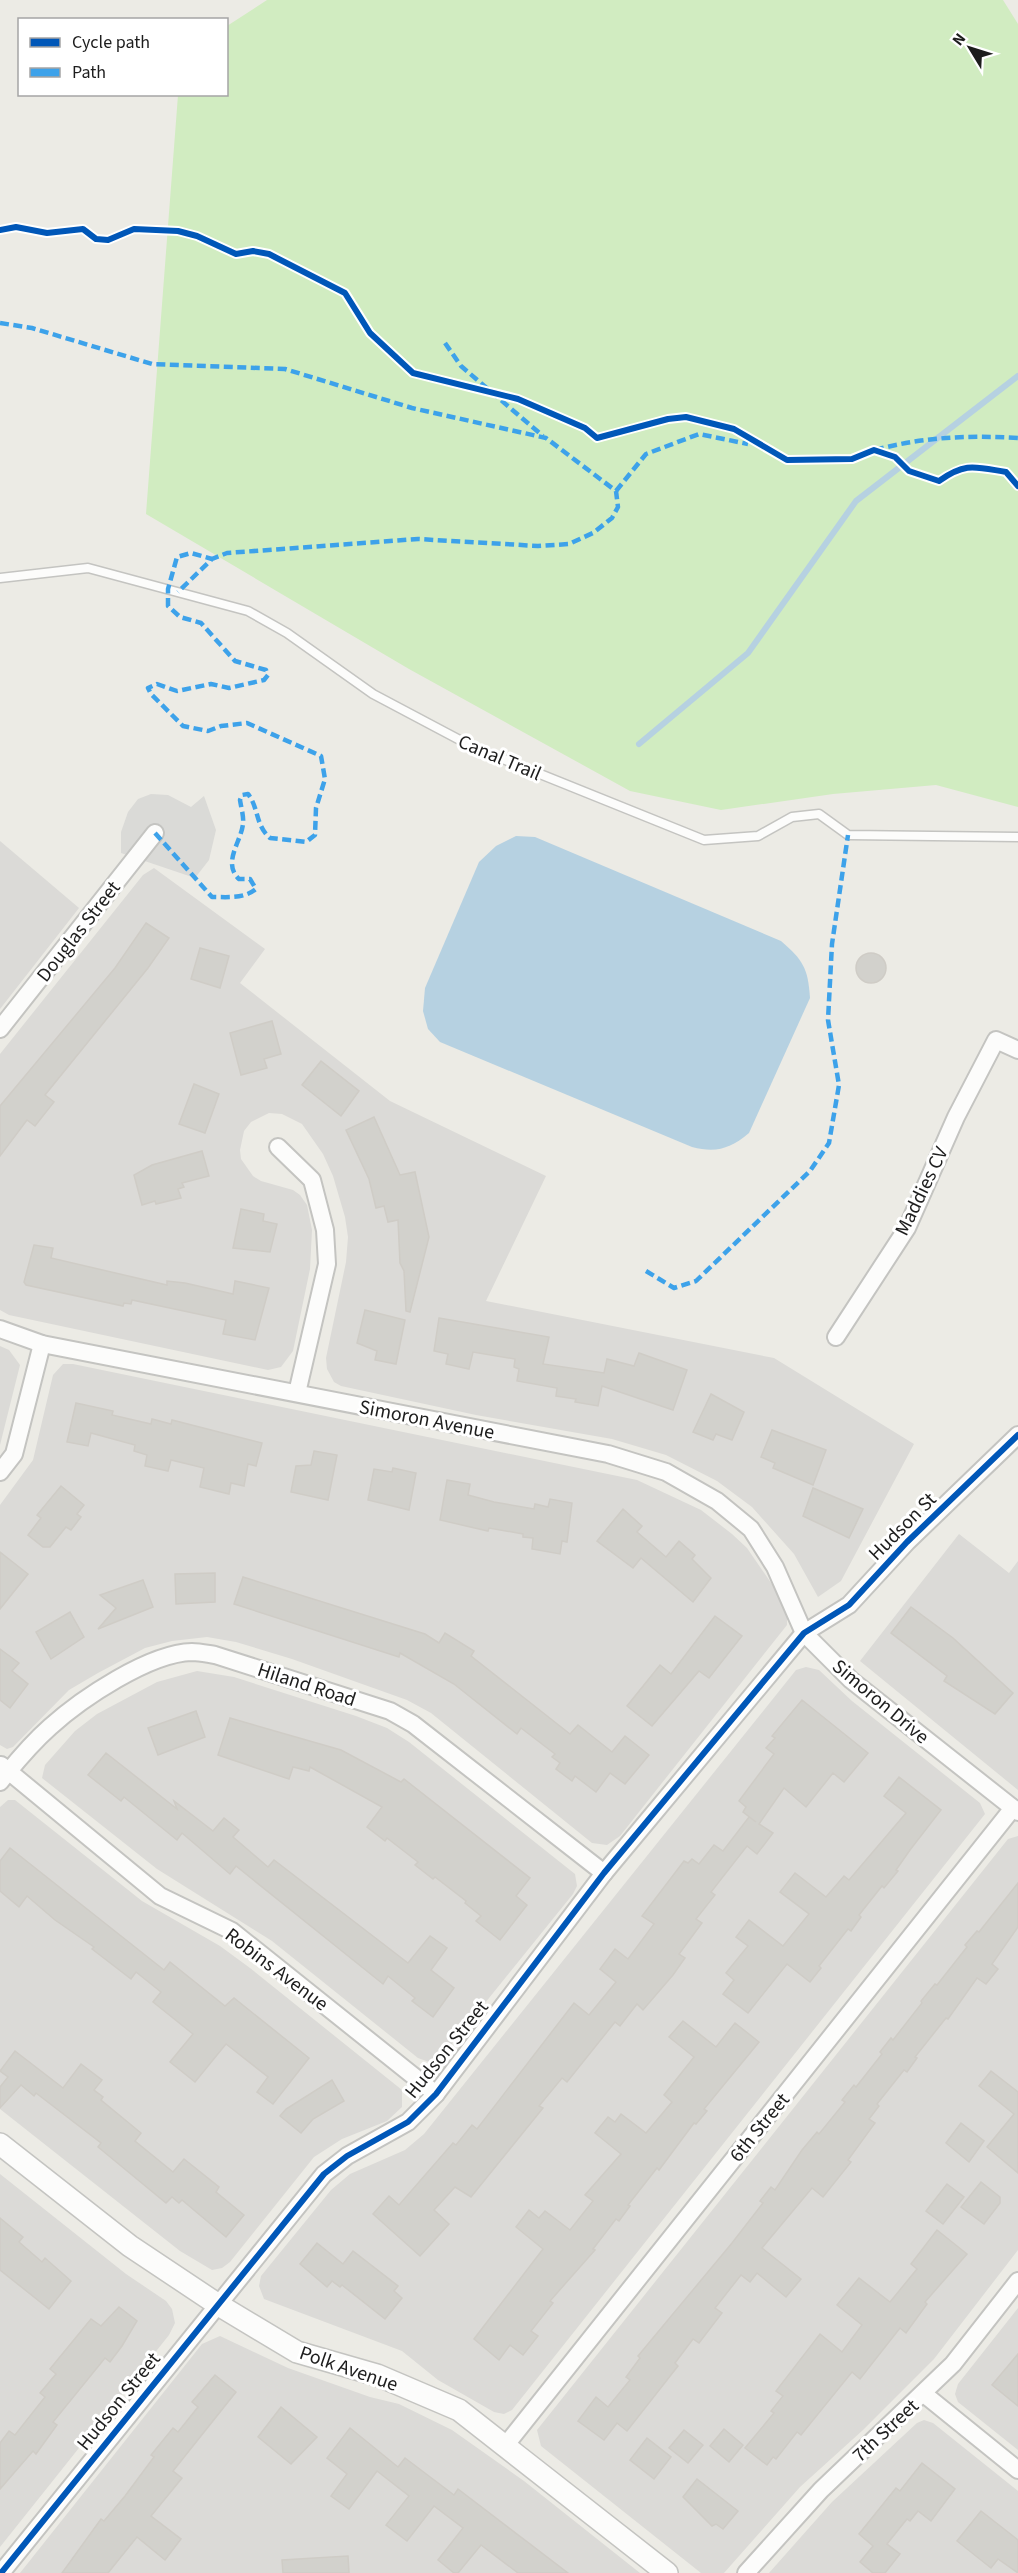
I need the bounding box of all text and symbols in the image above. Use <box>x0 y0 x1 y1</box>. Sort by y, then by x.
legend <box>18 18 228 96</box>
north arrow <box>940 18 1000 78</box>
text: N <box>947 28 971 50</box>
text: Cycle path <box>72 30 150 55</box>
text: Path <box>72 60 106 85</box>
street label: Canal Trail <box>454 728 546 788</box>
street label: Douglas Street <box>30 875 127 988</box>
street label: Maddies CV <box>888 1142 956 1241</box>
street label: Simoron Avenue <box>357 1393 497 1447</box>
street label: Hudson St <box>862 1486 943 1567</box>
street label: Simoron Drive <box>826 1653 935 1751</box>
street label: Hiland Road <box>254 1656 360 1714</box>
street label: Robins Avenue <box>219 1922 334 2018</box>
street label: Hudson Street <box>398 1994 495 2105</box>
street label: 6th Street <box>723 2087 797 2168</box>
street label: Polk Avenue <box>296 2339 402 2399</box>
street label: Hudson Street <box>70 2346 167 2457</box>
street label: 7th Street <box>846 2392 925 2469</box>

